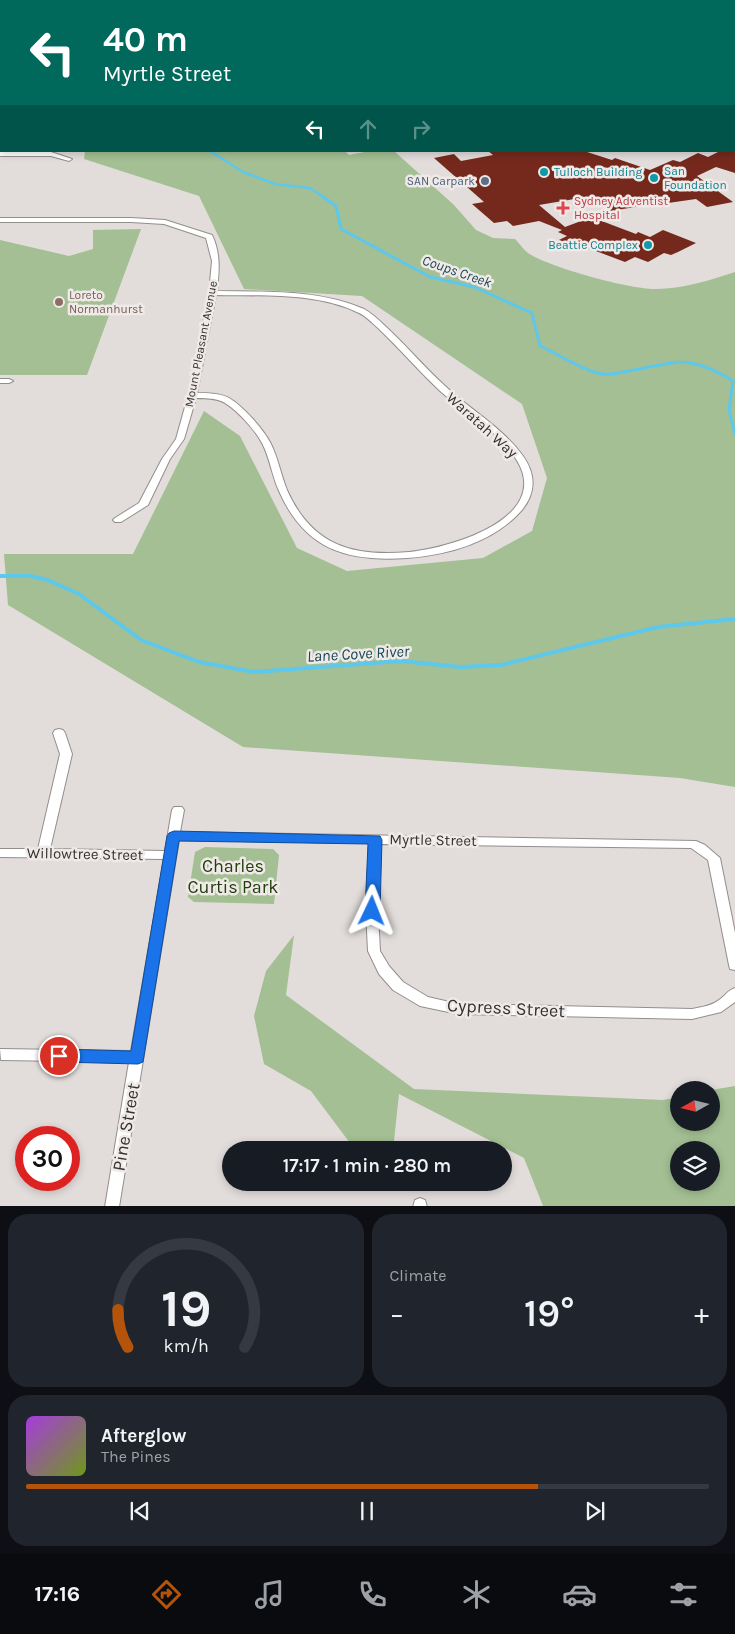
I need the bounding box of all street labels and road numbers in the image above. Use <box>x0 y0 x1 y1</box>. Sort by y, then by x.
street label: Mount Pleasant Avenue <box>182 280 220 408</box>
street label: Waratah Way <box>443 388 521 462</box>
street label: Myrtle Street <box>389 830 477 850</box>
street label: Willowtree Street <box>27 844 144 864</box>
street label: Cypress Street <box>446 994 566 1022</box>
street label: Pine Street <box>107 1081 145 1173</box>

